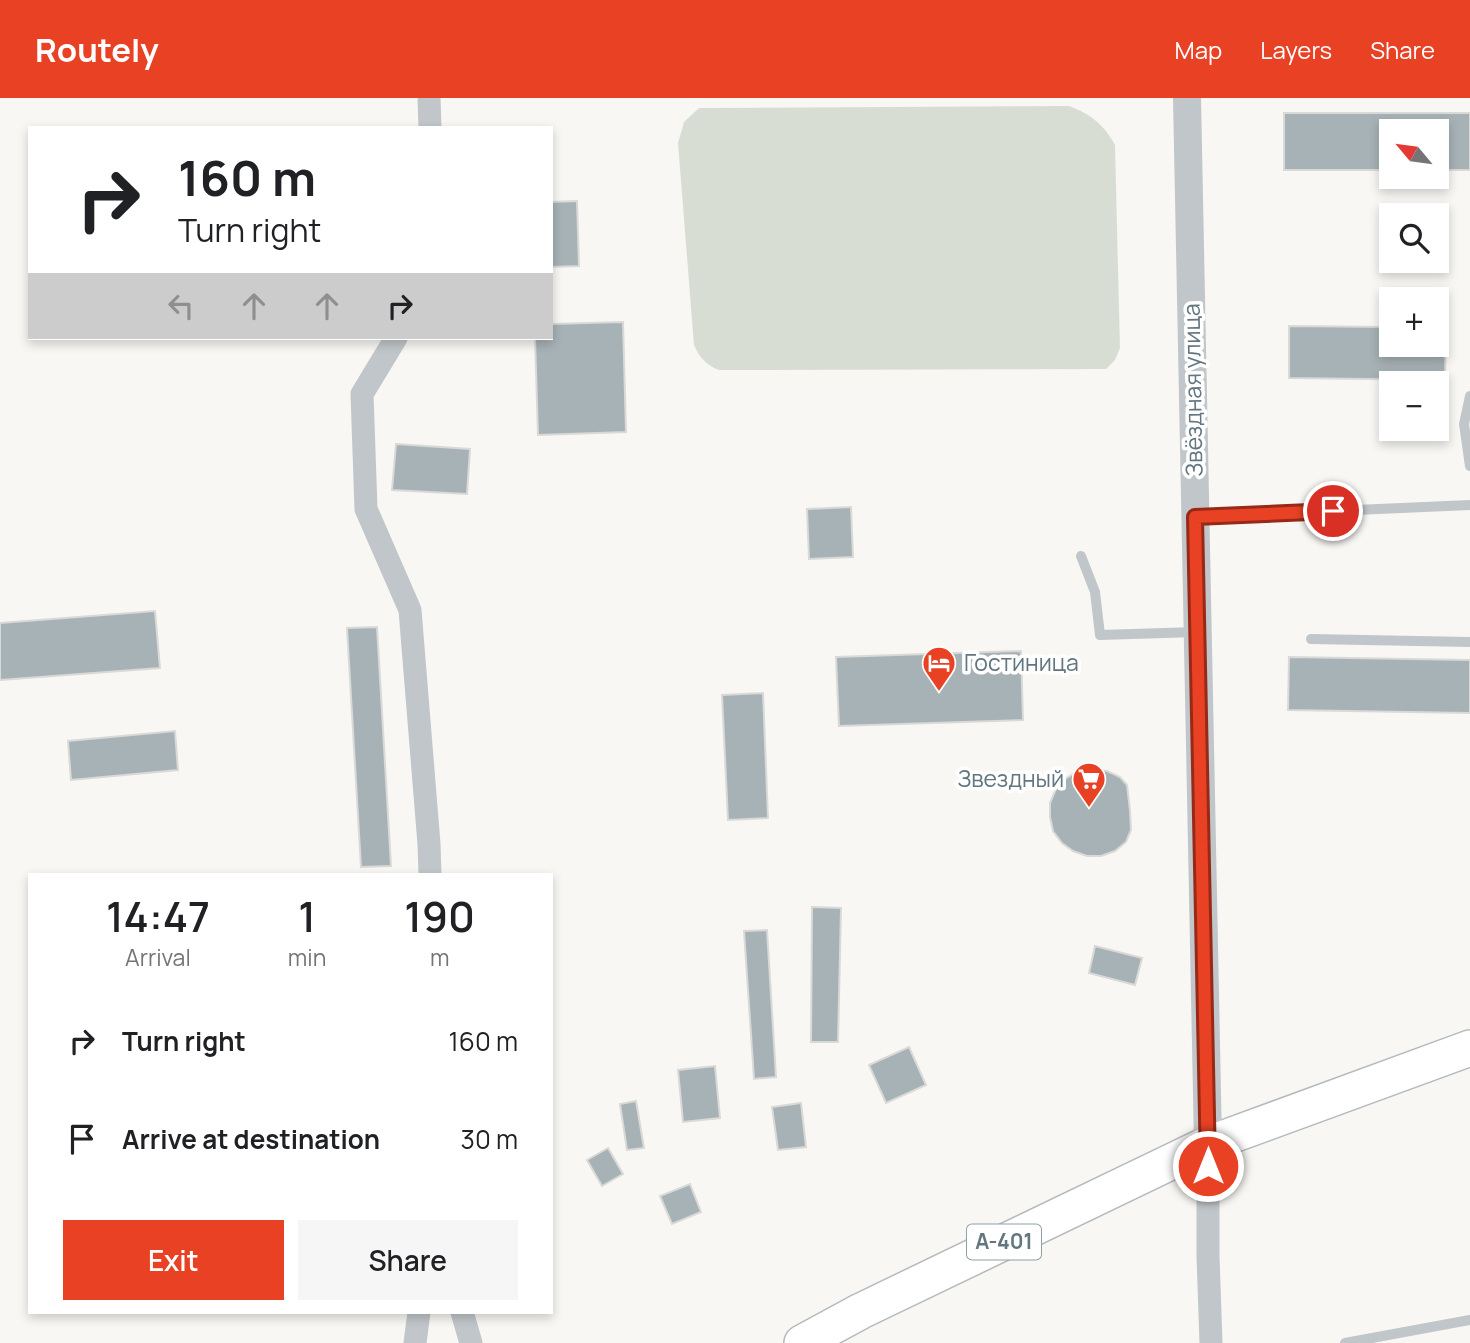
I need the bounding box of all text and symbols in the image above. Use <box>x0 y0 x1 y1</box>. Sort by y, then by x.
text: Routely <box>35 27 159 72</box>
text: Map <box>1175 33 1222 66</box>
text: Layers <box>1260 33 1332 66</box>
text: Share <box>1370 33 1435 66</box>
north arrow <box>1379 119 1449 189</box>
map controls <box>1379 119 1449 441</box>
text: 160 m <box>178 144 316 211</box>
icon: right <box>63 154 154 245</box>
button: search <box>1379 203 1449 273</box>
text: Turn right <box>178 208 321 252</box>
icon: left <box>162 287 200 325</box>
icon: ahead <box>235 287 273 325</box>
icon: ahead <box>308 287 346 325</box>
icon: right <box>381 287 419 325</box>
button: + <box>1379 287 1449 357</box>
street label: Звёздная улица <box>1174 303 1210 477</box>
button: − <box>1379 371 1449 441</box>
pin <box>1303 481 1363 541</box>
icon: arrive <box>1314 492 1352 530</box>
hotel icon: Гостиница <box>920 644 958 693</box>
place label: Гостиница <box>964 646 1079 678</box>
supermarket icon: Звездный <box>1070 760 1108 809</box>
place label: Звездный <box>957 762 1064 794</box>
text: 14:47 <box>106 887 210 945</box>
text: 1 <box>298 887 316 945</box>
text: 190 <box>404 887 475 945</box>
text: Arrival <box>125 941 191 973</box>
text: min <box>288 941 326 973</box>
text: m <box>430 941 449 973</box>
icon: right <box>63 1022 101 1060</box>
text: Turn right <box>122 1023 246 1059</box>
text: 160 m <box>449 1023 518 1059</box>
icon: arrive <box>63 1120 101 1158</box>
text: Arrive at destination <box>122 1121 380 1157</box>
text: 30 m <box>461 1121 518 1157</box>
position arrow <box>1171 1129 1245 1203</box>
button: Exit <box>63 1220 284 1300</box>
button: Share <box>298 1220 518 1300</box>
road number: А-401 <box>967 1224 1041 1260</box>

